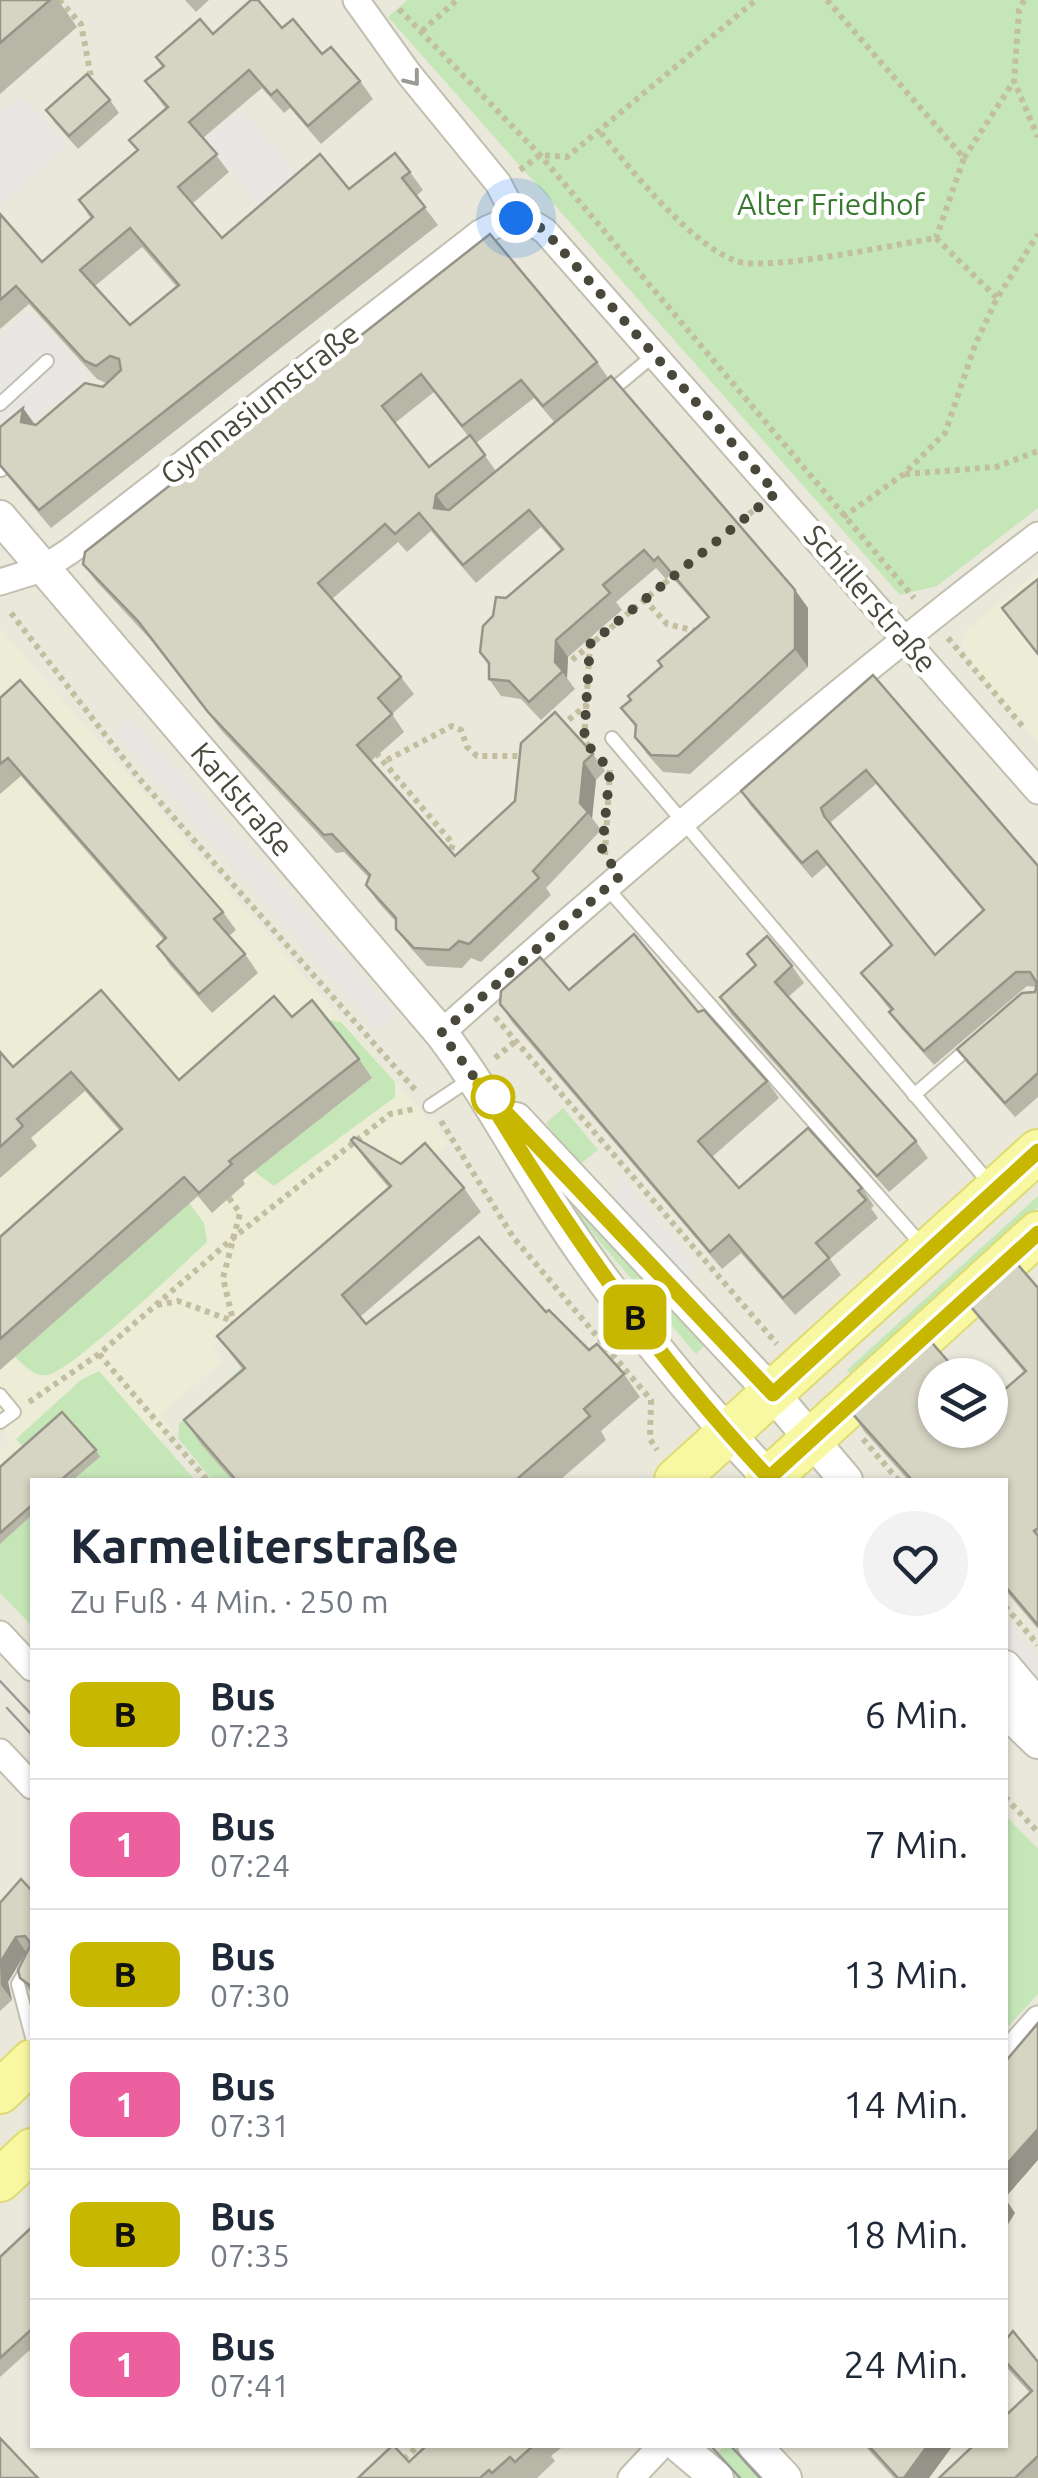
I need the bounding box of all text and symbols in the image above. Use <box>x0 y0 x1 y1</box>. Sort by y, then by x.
one-way arrow <box>401 68 419 86</box>
park label: Alter Friedhof <box>737 187 926 221</box>
your location <box>491 193 541 243</box>
street label: Gymnasiumstraße <box>154 315 365 491</box>
street label: Schillerstraße <box>798 518 944 679</box>
street label: Karlstraße <box>184 735 301 863</box>
unlabelled marker <box>472 1076 514 1118</box>
line badge: B <box>602 1284 668 1350</box>
text: B <box>623 1297 647 1337</box>
map controls <box>918 1358 1008 1448</box>
button: layers <box>918 1358 1008 1448</box>
button: heart <box>863 1511 968 1616</box>
text: Karmeliterstraße <box>70 1518 459 1572</box>
text: Zu Fuß · 4 Min. · 250 m <box>70 1583 389 1619</box>
text: Bus <box>210 1675 275 1717</box>
text: 6 Min. <box>865 1693 968 1735</box>
text: B <box>113 1694 137 1734</box>
text: 07:23 <box>210 1717 290 1753</box>
text: Bus <box>210 1805 275 1847</box>
text: 7 Min. <box>865 1823 968 1865</box>
text: 1 <box>115 1824 135 1864</box>
text: 07:24 <box>210 1847 290 1883</box>
text: Bus <box>210 1935 275 1977</box>
text: 13 Min. <box>843 1953 968 1995</box>
text: B <box>113 1954 137 1994</box>
text: 07:30 <box>210 1977 290 2013</box>
text: Bus <box>210 2065 275 2107</box>
text: 14 Min. <box>843 2083 968 2125</box>
text: 1 <box>115 2084 135 2124</box>
text: 07:31 <box>210 2107 290 2143</box>
text: Bus <box>210 2195 275 2237</box>
text: 18 Min. <box>843 2213 968 2255</box>
text: B <box>113 2214 137 2254</box>
text: 07:35 <box>210 2237 290 2273</box>
text: Bus <box>210 2325 275 2367</box>
text: 24 Min. <box>843 2343 968 2385</box>
text: 1 <box>115 2344 135 2384</box>
text: 07:41 <box>210 2367 290 2403</box>

